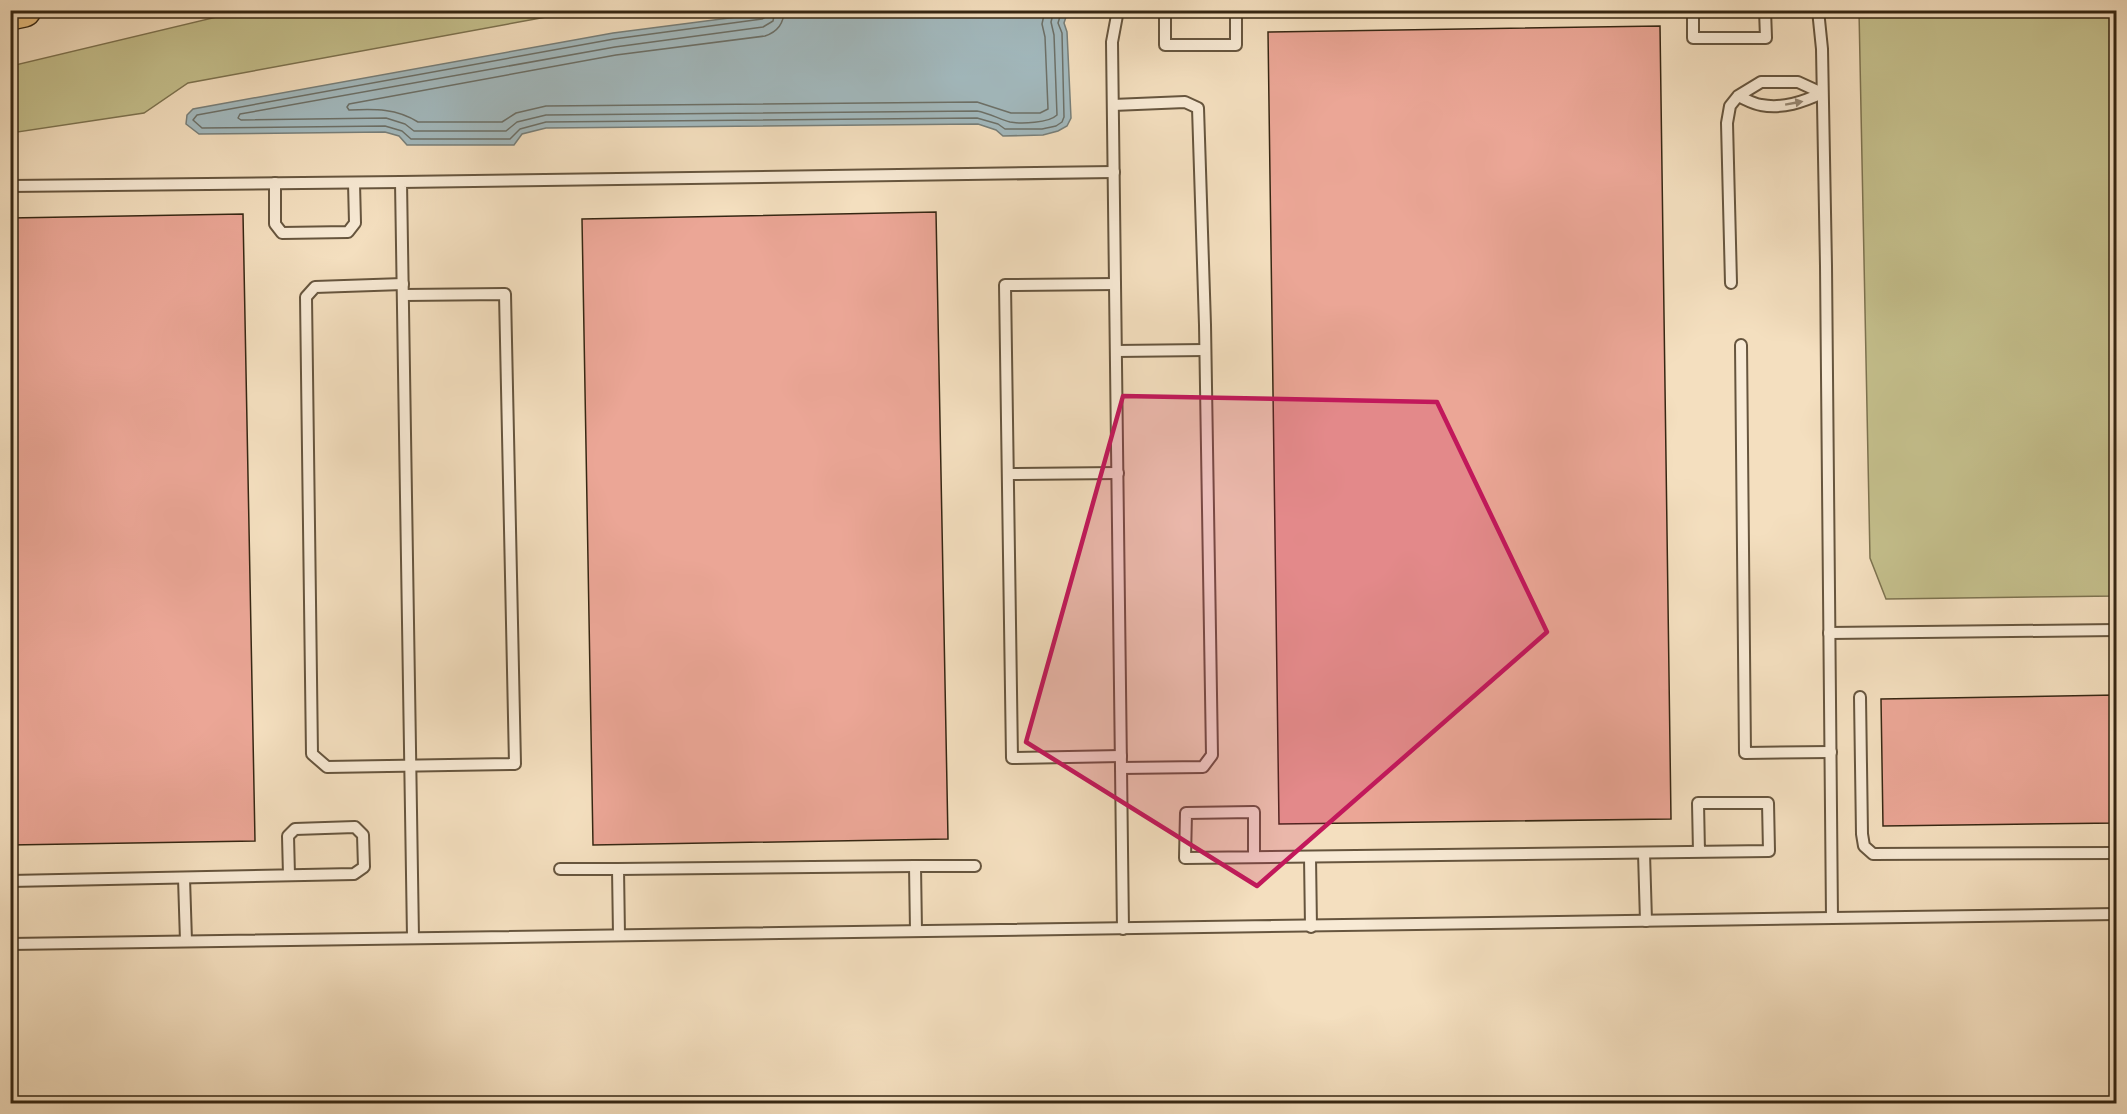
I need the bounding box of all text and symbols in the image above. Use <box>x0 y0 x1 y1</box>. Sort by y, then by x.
one-way arrow <box>1785 98 1804 107</box>

